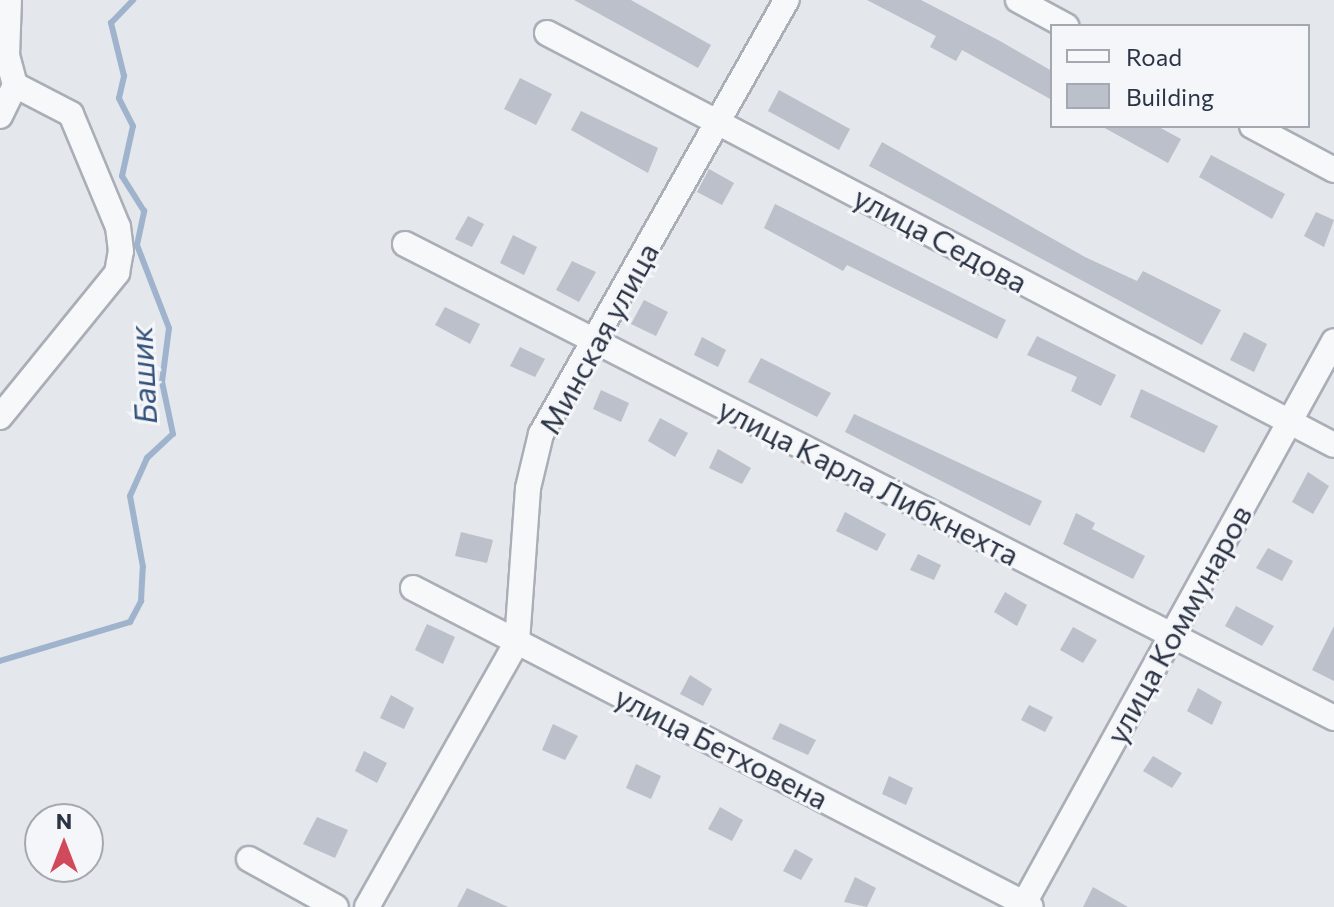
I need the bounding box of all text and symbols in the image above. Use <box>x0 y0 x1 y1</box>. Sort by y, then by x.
legend <box>1050 24 1310 128</box>
text: Road <box>1126 42 1182 71</box>
text: Building <box>1126 82 1214 111</box>
street label: улица Седова <box>848 178 1034 300</box>
street label: Минская улица <box>531 236 665 440</box>
water label: Башик <box>120 325 164 425</box>
street label: улица Карла Либкнехта <box>713 390 1025 572</box>
street label: улица Коммунаров <box>1098 499 1258 749</box>
street label: улица Бетховена <box>610 678 834 816</box>
north arrow <box>24 803 104 883</box>
text: N <box>56 807 72 834</box>

